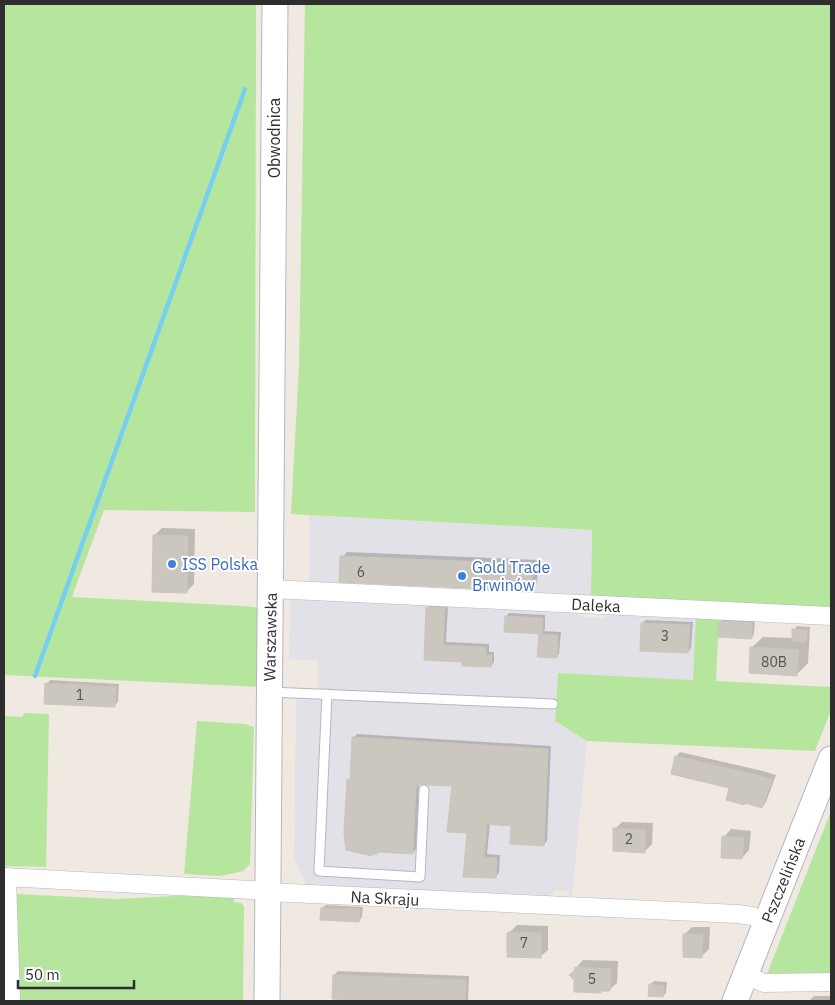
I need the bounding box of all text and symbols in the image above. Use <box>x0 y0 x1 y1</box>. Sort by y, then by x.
street label: Obwodnica <box>264 97 284 178</box>
place label: ISS Polska <box>182 554 258 574</box>
place label: Gold Trade Brwinów <box>472 557 551 595</box>
marker: ISS Polska <box>166 558 178 570</box>
house number: 6 <box>357 563 365 581</box>
marker: Gold Trade Brwinów <box>456 570 468 582</box>
street label: Warszawska <box>259 592 281 682</box>
street label: Daleka <box>571 594 622 616</box>
house number: 3 <box>661 627 669 645</box>
house number: 80B <box>761 653 787 671</box>
house number: 1 <box>76 686 84 704</box>
house number: 2 <box>625 830 633 848</box>
street label: Pszczelińska <box>757 834 809 926</box>
street label: Na Skraju <box>350 886 420 910</box>
house number: 7 <box>520 934 528 952</box>
scale bar <box>18 958 134 990</box>
text: 50 m <box>25 965 60 984</box>
house number: 5 <box>588 970 596 988</box>

